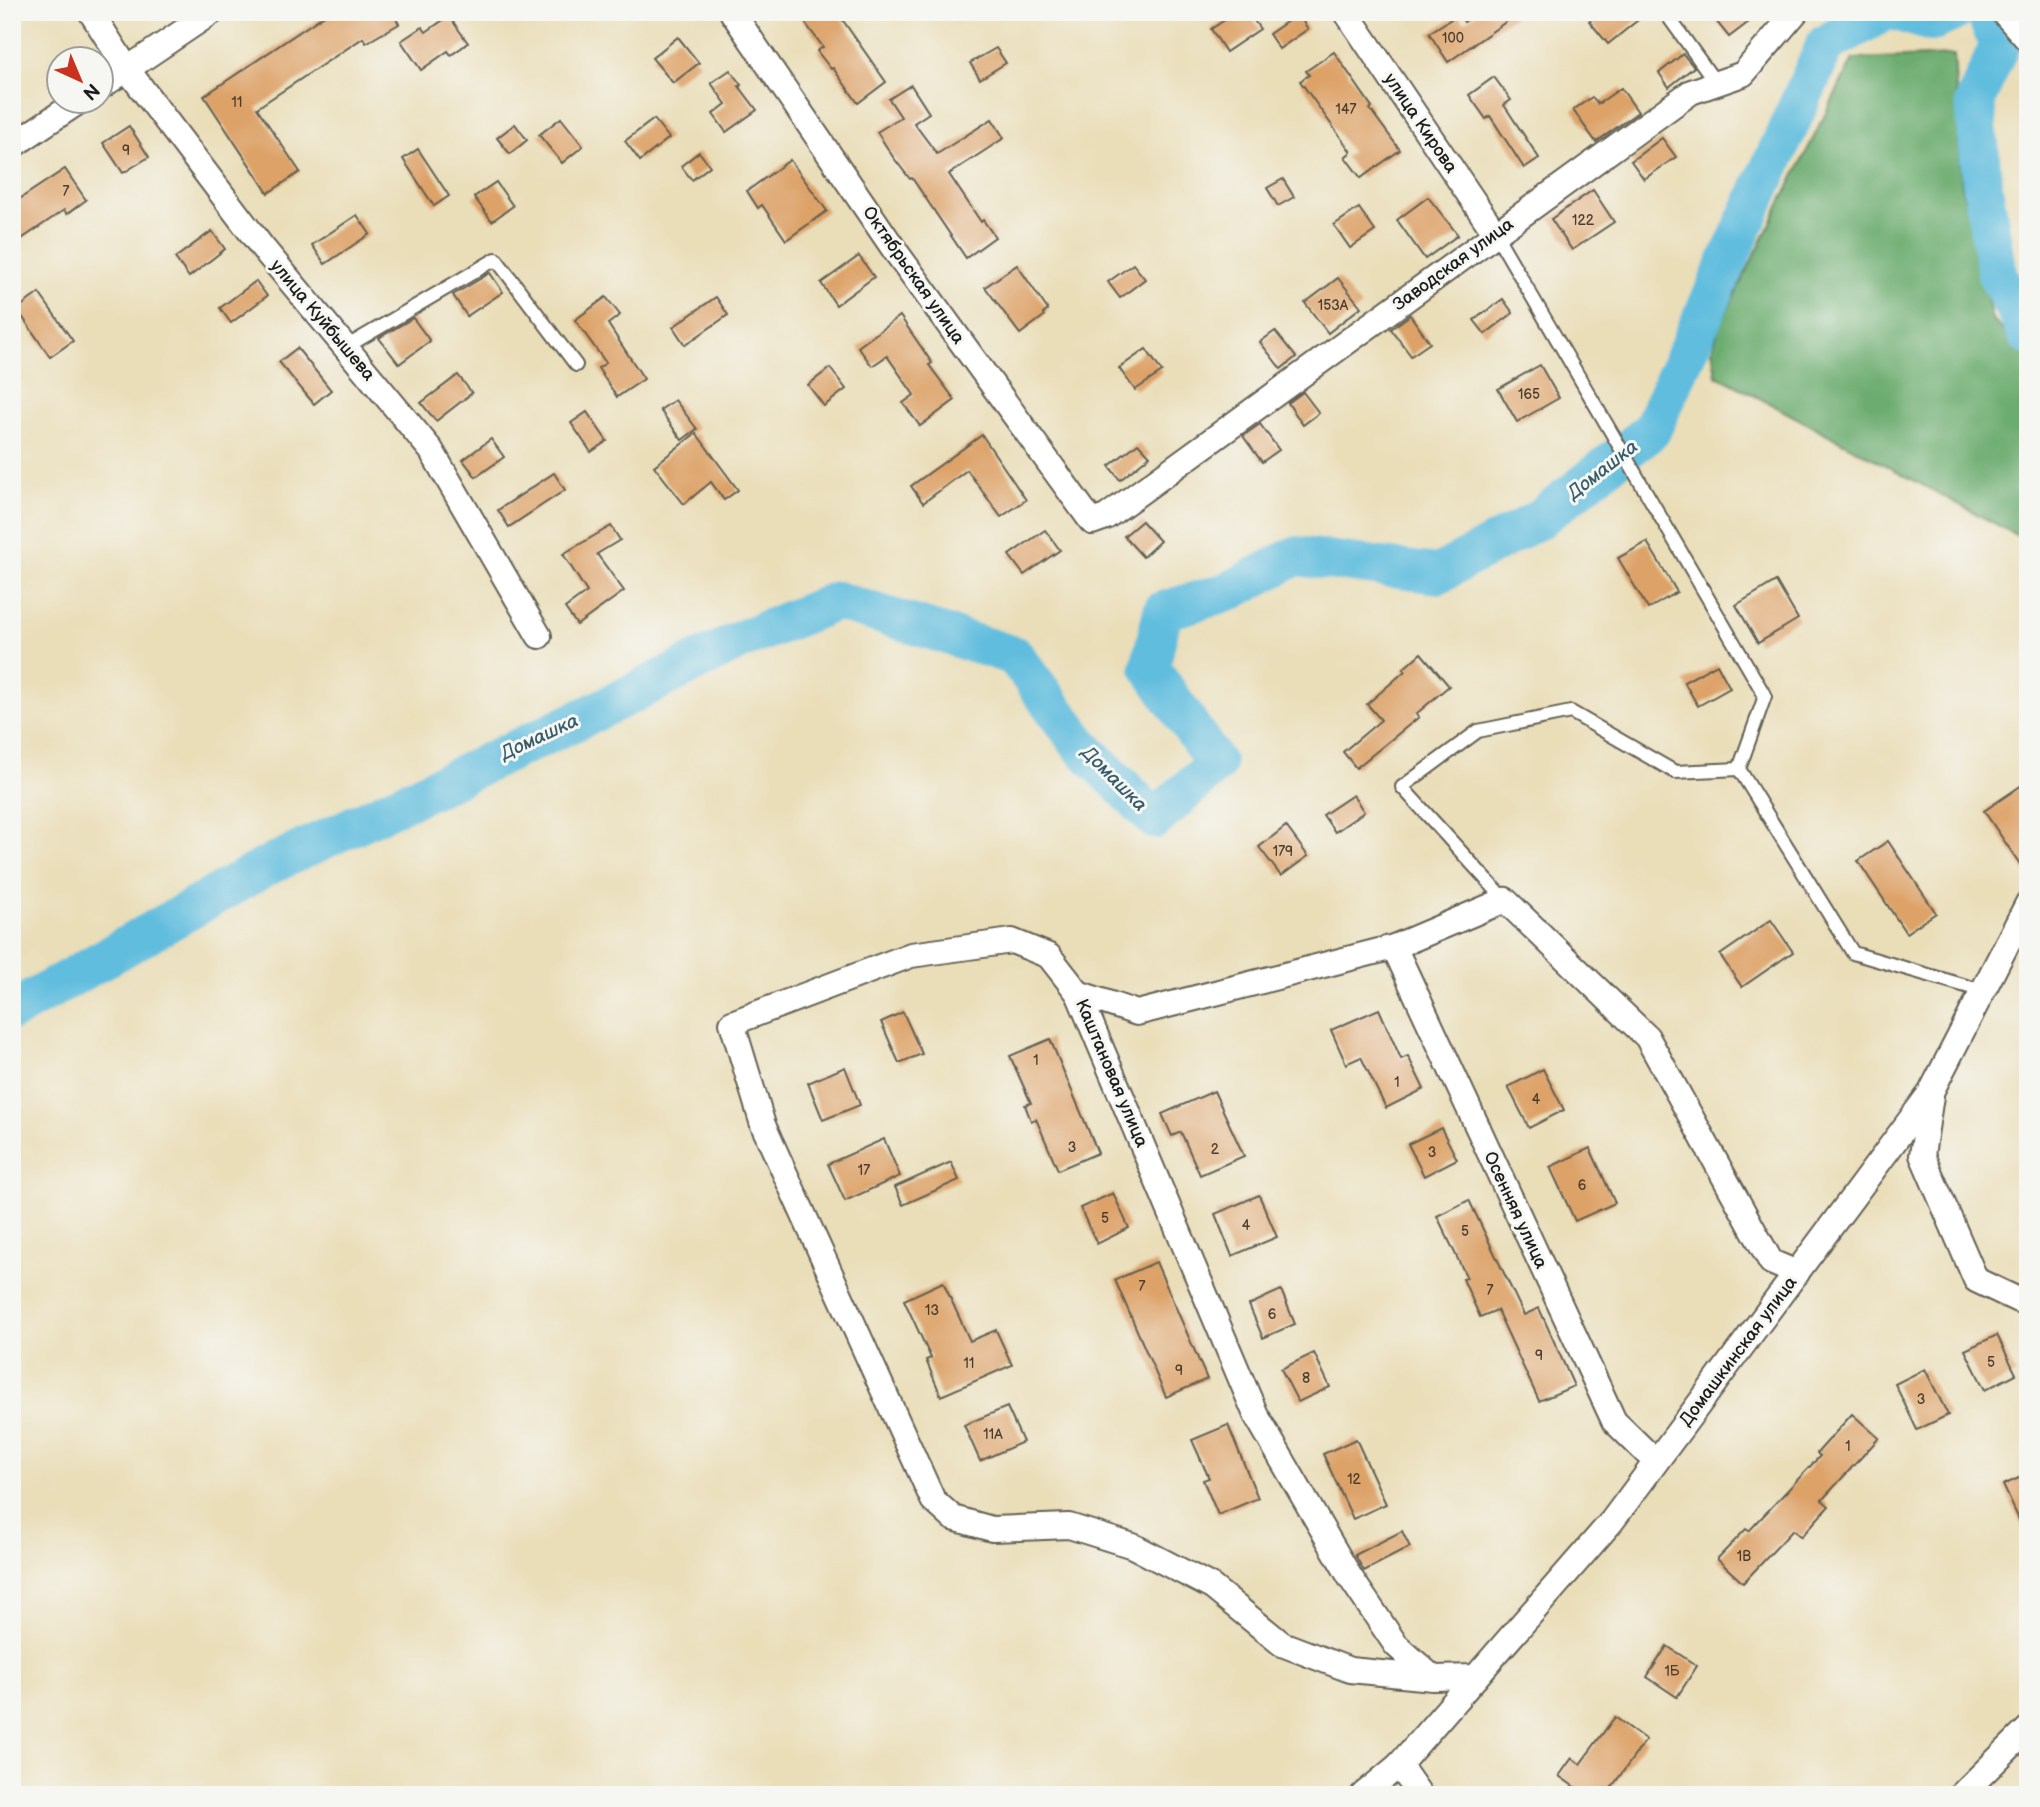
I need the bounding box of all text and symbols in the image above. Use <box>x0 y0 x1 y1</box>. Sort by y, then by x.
house number: 100 <box>1442 30 1464 47</box>
north arrow <box>46 46 116 116</box>
street label: улица Кирова <box>1379 69 1462 178</box>
text: N <box>78 78 104 104</box>
house number: 11 <box>232 94 242 111</box>
house number: 147 <box>1336 101 1357 118</box>
house number: 9 <box>122 142 130 159</box>
house number: 7 <box>63 183 70 200</box>
street label: Октябрьская улица <box>858 202 969 348</box>
house number: 122 <box>1572 212 1595 229</box>
street label: Заводская улица <box>1389 213 1518 315</box>
street label: улица Куйбышева <box>266 255 380 385</box>
house number: 153А <box>1318 297 1349 314</box>
house number: 165 <box>1518 386 1540 403</box>
water label: Домашка <box>1562 436 1643 505</box>
water label: Домашка <box>496 709 582 766</box>
water label: Домашка <box>1076 741 1151 817</box>
house number: 179 <box>1273 843 1293 860</box>
street label: Каштановая улица <box>1071 996 1152 1151</box>
house number: 1 <box>1033 1052 1039 1069</box>
house number: 1 <box>1394 1074 1400 1091</box>
house number: 4 <box>1532 1091 1541 1108</box>
house number: 3 <box>1068 1139 1076 1156</box>
house number: 2 <box>1211 1141 1220 1158</box>
house number: 3 <box>1428 1144 1436 1161</box>
street label: Осенняя улица <box>1479 1148 1552 1272</box>
house number: 17 <box>858 1162 870 1179</box>
house number: 6 <box>1578 1177 1587 1194</box>
house number: 5 <box>1101 1210 1109 1227</box>
house number: 4 <box>1242 1217 1251 1234</box>
house number: 5 <box>1461 1223 1469 1240</box>
street label: Домашкинская улица <box>1675 1272 1802 1430</box>
house number: 7 <box>1139 1278 1146 1295</box>
house number: 7 <box>1487 1282 1494 1299</box>
house number: 13 <box>925 1302 939 1319</box>
house number: 6 <box>1268 1306 1277 1323</box>
house number: 9 <box>1535 1347 1543 1364</box>
house number: 5 <box>1987 1354 1995 1371</box>
house number: 11 <box>964 1355 974 1372</box>
house number: 9 <box>1175 1362 1183 1379</box>
house number: 8 <box>1302 1370 1310 1387</box>
house number: 3 <box>1917 1391 1925 1408</box>
house number: 11А <box>983 1426 1003 1443</box>
house number: 1 <box>1845 1438 1851 1455</box>
house number: 12 <box>1347 1471 1362 1488</box>
house number: 1В <box>1737 1548 1751 1565</box>
house number: 1Б <box>1664 1663 1680 1680</box>

